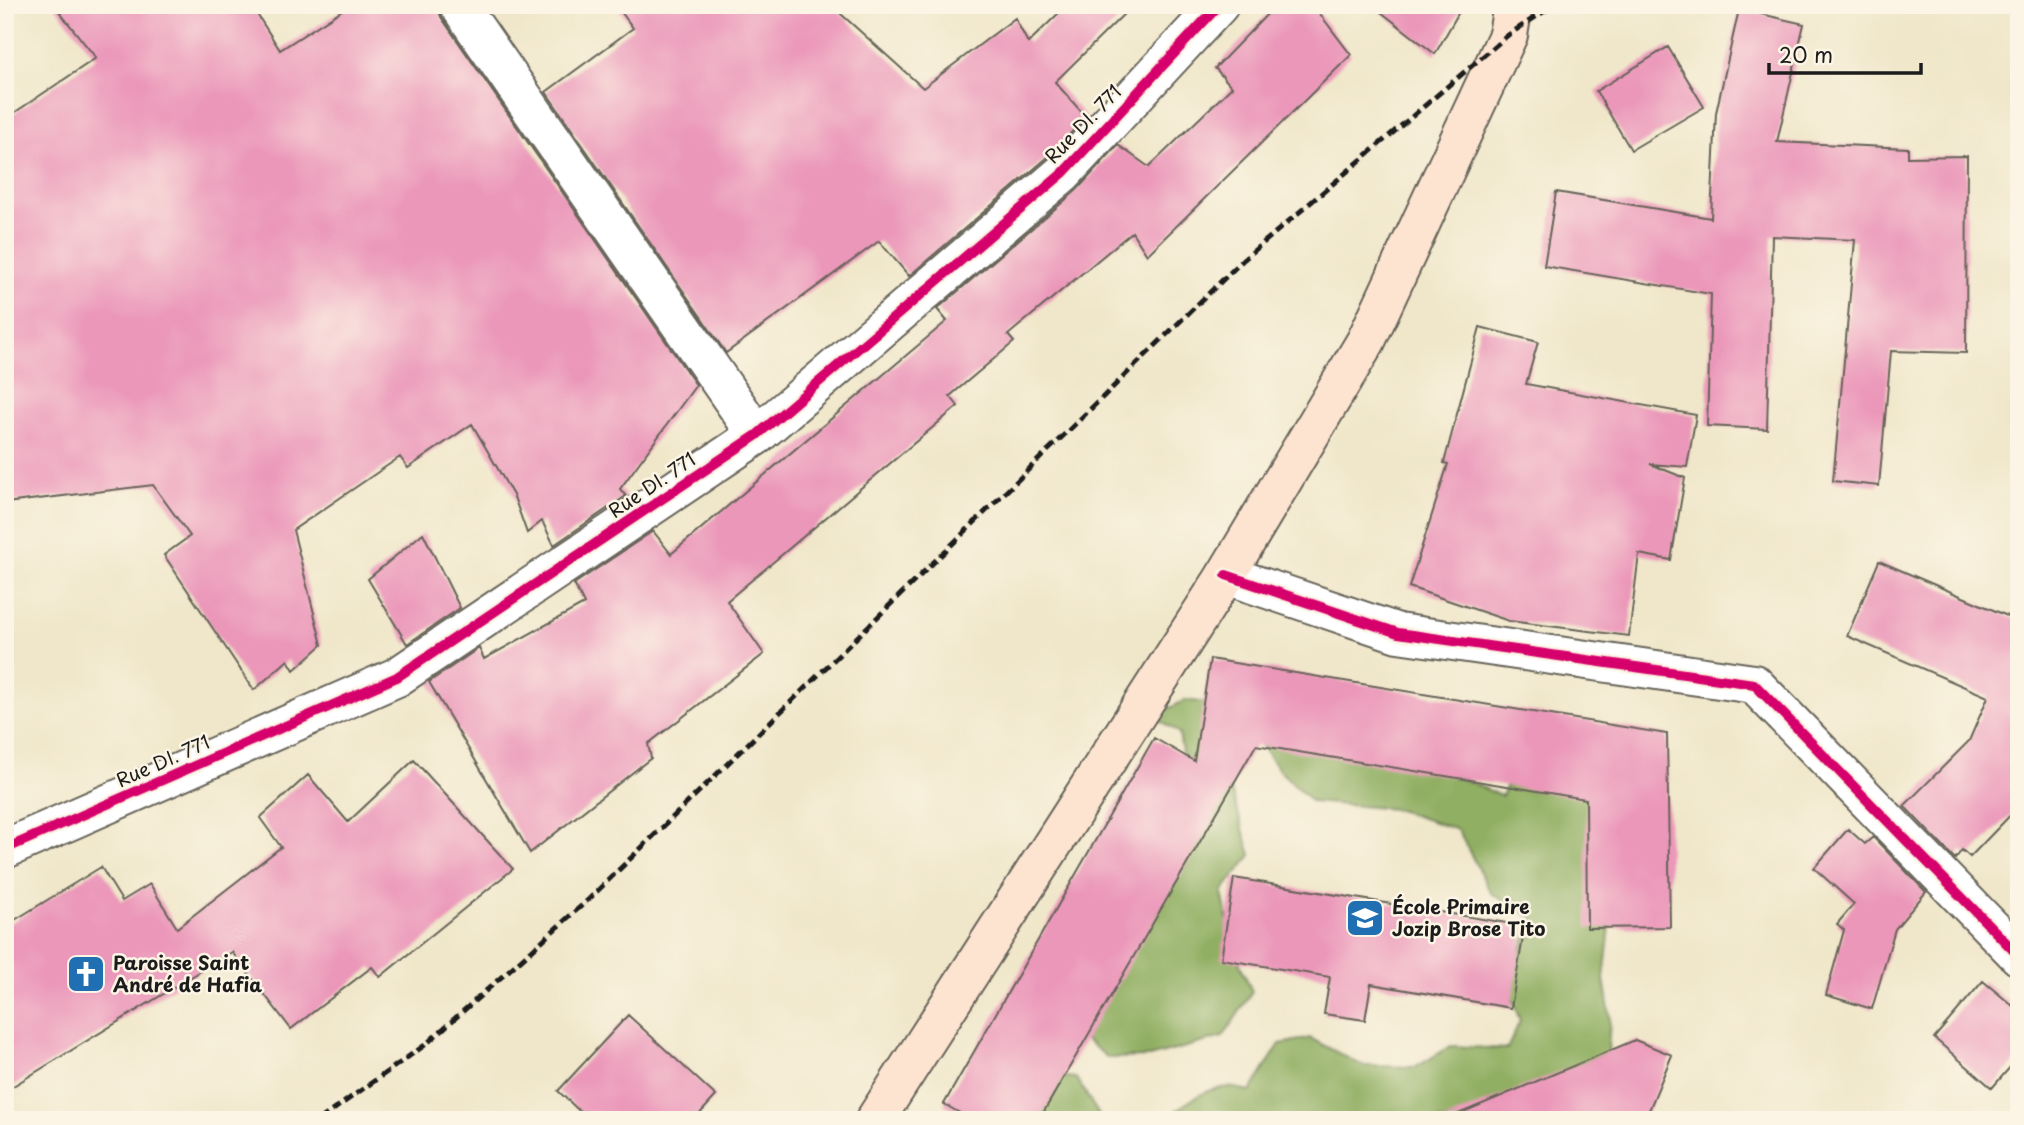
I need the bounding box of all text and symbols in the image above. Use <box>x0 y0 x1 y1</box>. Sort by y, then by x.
scale bar <box>1769 32 1921 76</box>
text: 20 m <box>1779 38 1833 70</box>
street label: Rue DI. 771 <box>1038 78 1127 169</box>
street label: Rue DI. 771 <box>602 445 701 524</box>
street label: Rue DI. 771 <box>111 727 214 793</box>
place label: École Primaire Jozip Brose Tito <box>1392 892 1545 942</box>
school or university icon: École Primaire Jozip Brose Tito <box>1344 897 1386 939</box>
place label: Paroisse Saint André de Hafia <box>113 948 262 998</box>
church icon: Paroisse Saint André de Hafia <box>65 953 107 995</box>

